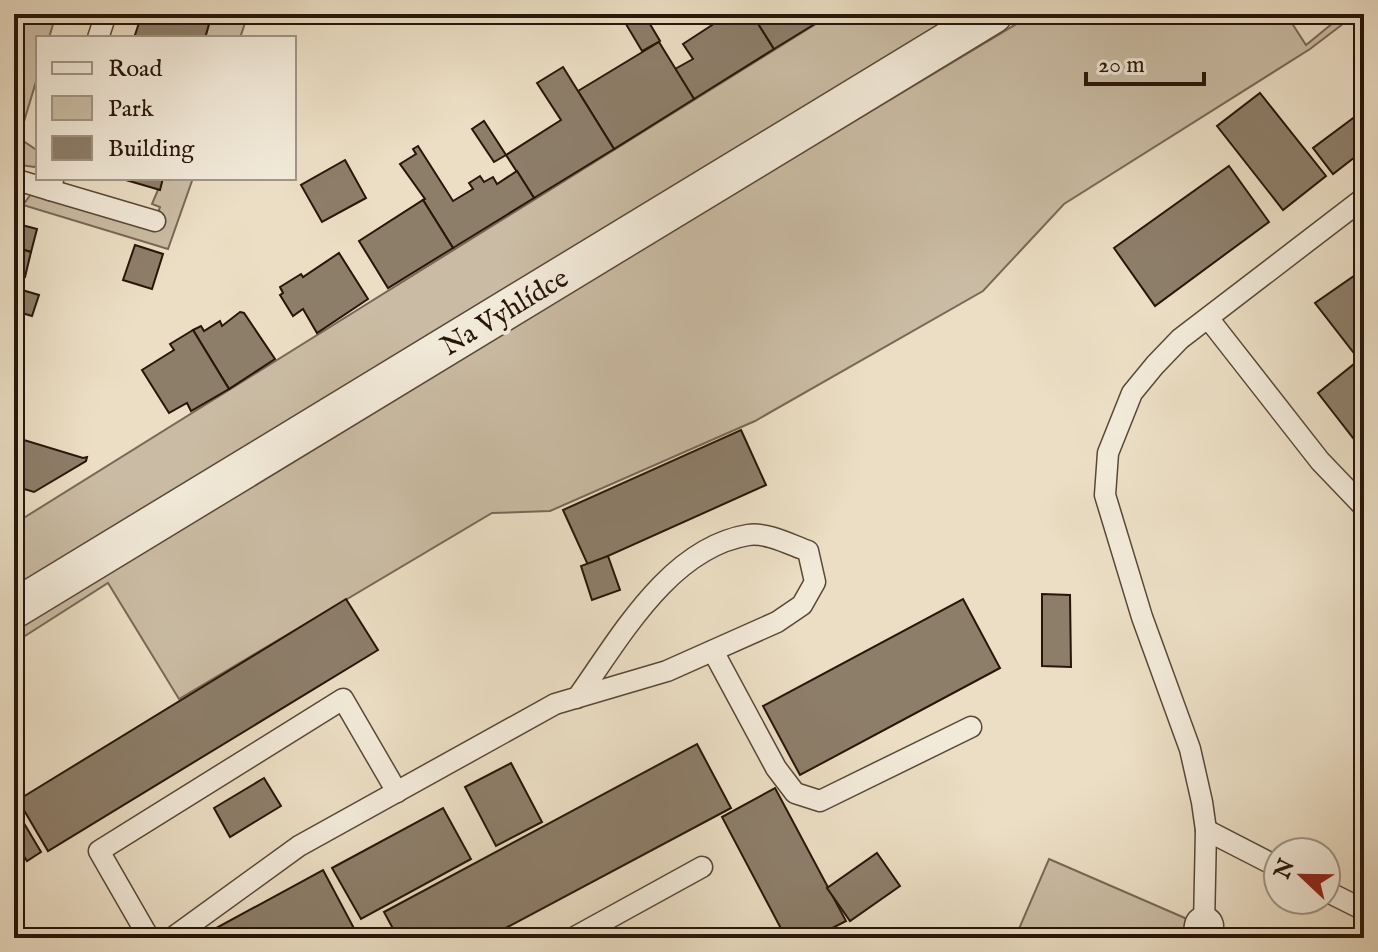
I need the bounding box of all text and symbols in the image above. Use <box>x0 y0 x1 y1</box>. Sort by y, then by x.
legend <box>36 36 296 180</box>
scale bar <box>1086 36 1204 86</box>
text: 20 m <box>1098 50 1145 81</box>
text: Road <box>108 54 162 85</box>
text: Park <box>108 94 154 125</box>
text: Building <box>108 134 195 165</box>
street label: Na Vyhlídce <box>435 261 576 365</box>
north arrow <box>1262 836 1342 916</box>
text: N <box>1268 855 1302 884</box>

